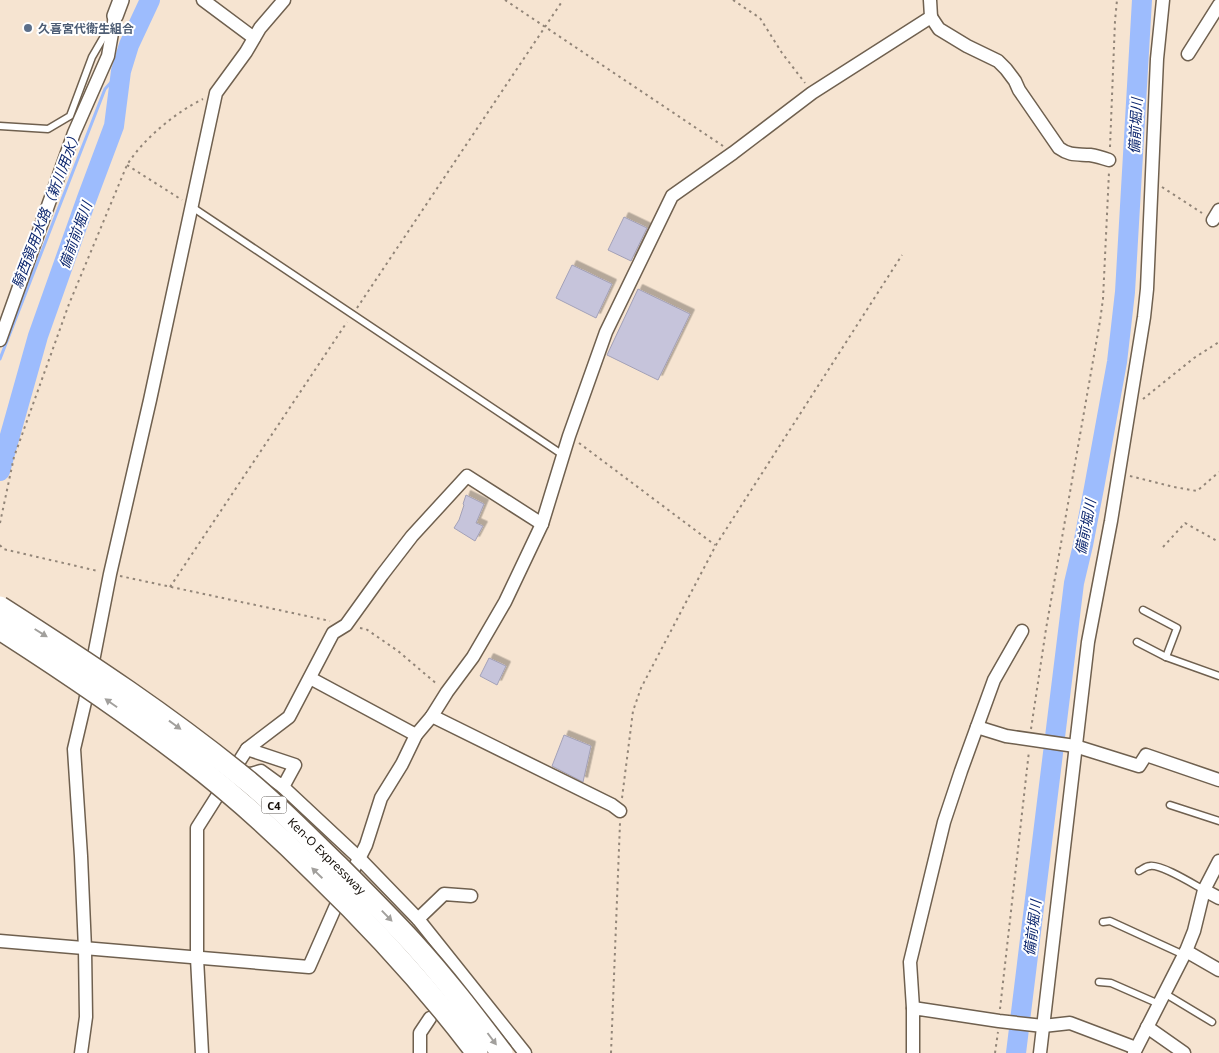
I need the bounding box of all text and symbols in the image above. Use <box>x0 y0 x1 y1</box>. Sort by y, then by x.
place label: 久喜宮代衛生組合 <box>38 20 134 37</box>
marker: 久喜宮代衛生組合 <box>22 22 34 34</box>
water label: 備前堀川 <box>1124 96 1146 154</box>
water label: 騎西領用水路（新川用水） <box>7 127 85 291</box>
water label: 備前前堀川 <box>54 197 97 271</box>
water label: 備前堀川 <box>1070 496 1100 556</box>
one-way arrow <box>35 628 48 638</box>
one-way arrow <box>104 698 118 708</box>
one-way arrow <box>168 720 181 731</box>
road number: C4 <box>262 796 286 814</box>
street label: Ken-O Expressway <box>284 813 371 899</box>
one-way arrow <box>311 867 323 879</box>
water label: 備前堀川 <box>1019 897 1045 957</box>
one-way arrow <box>381 909 393 921</box>
one-way arrow <box>487 1032 497 1046</box>

